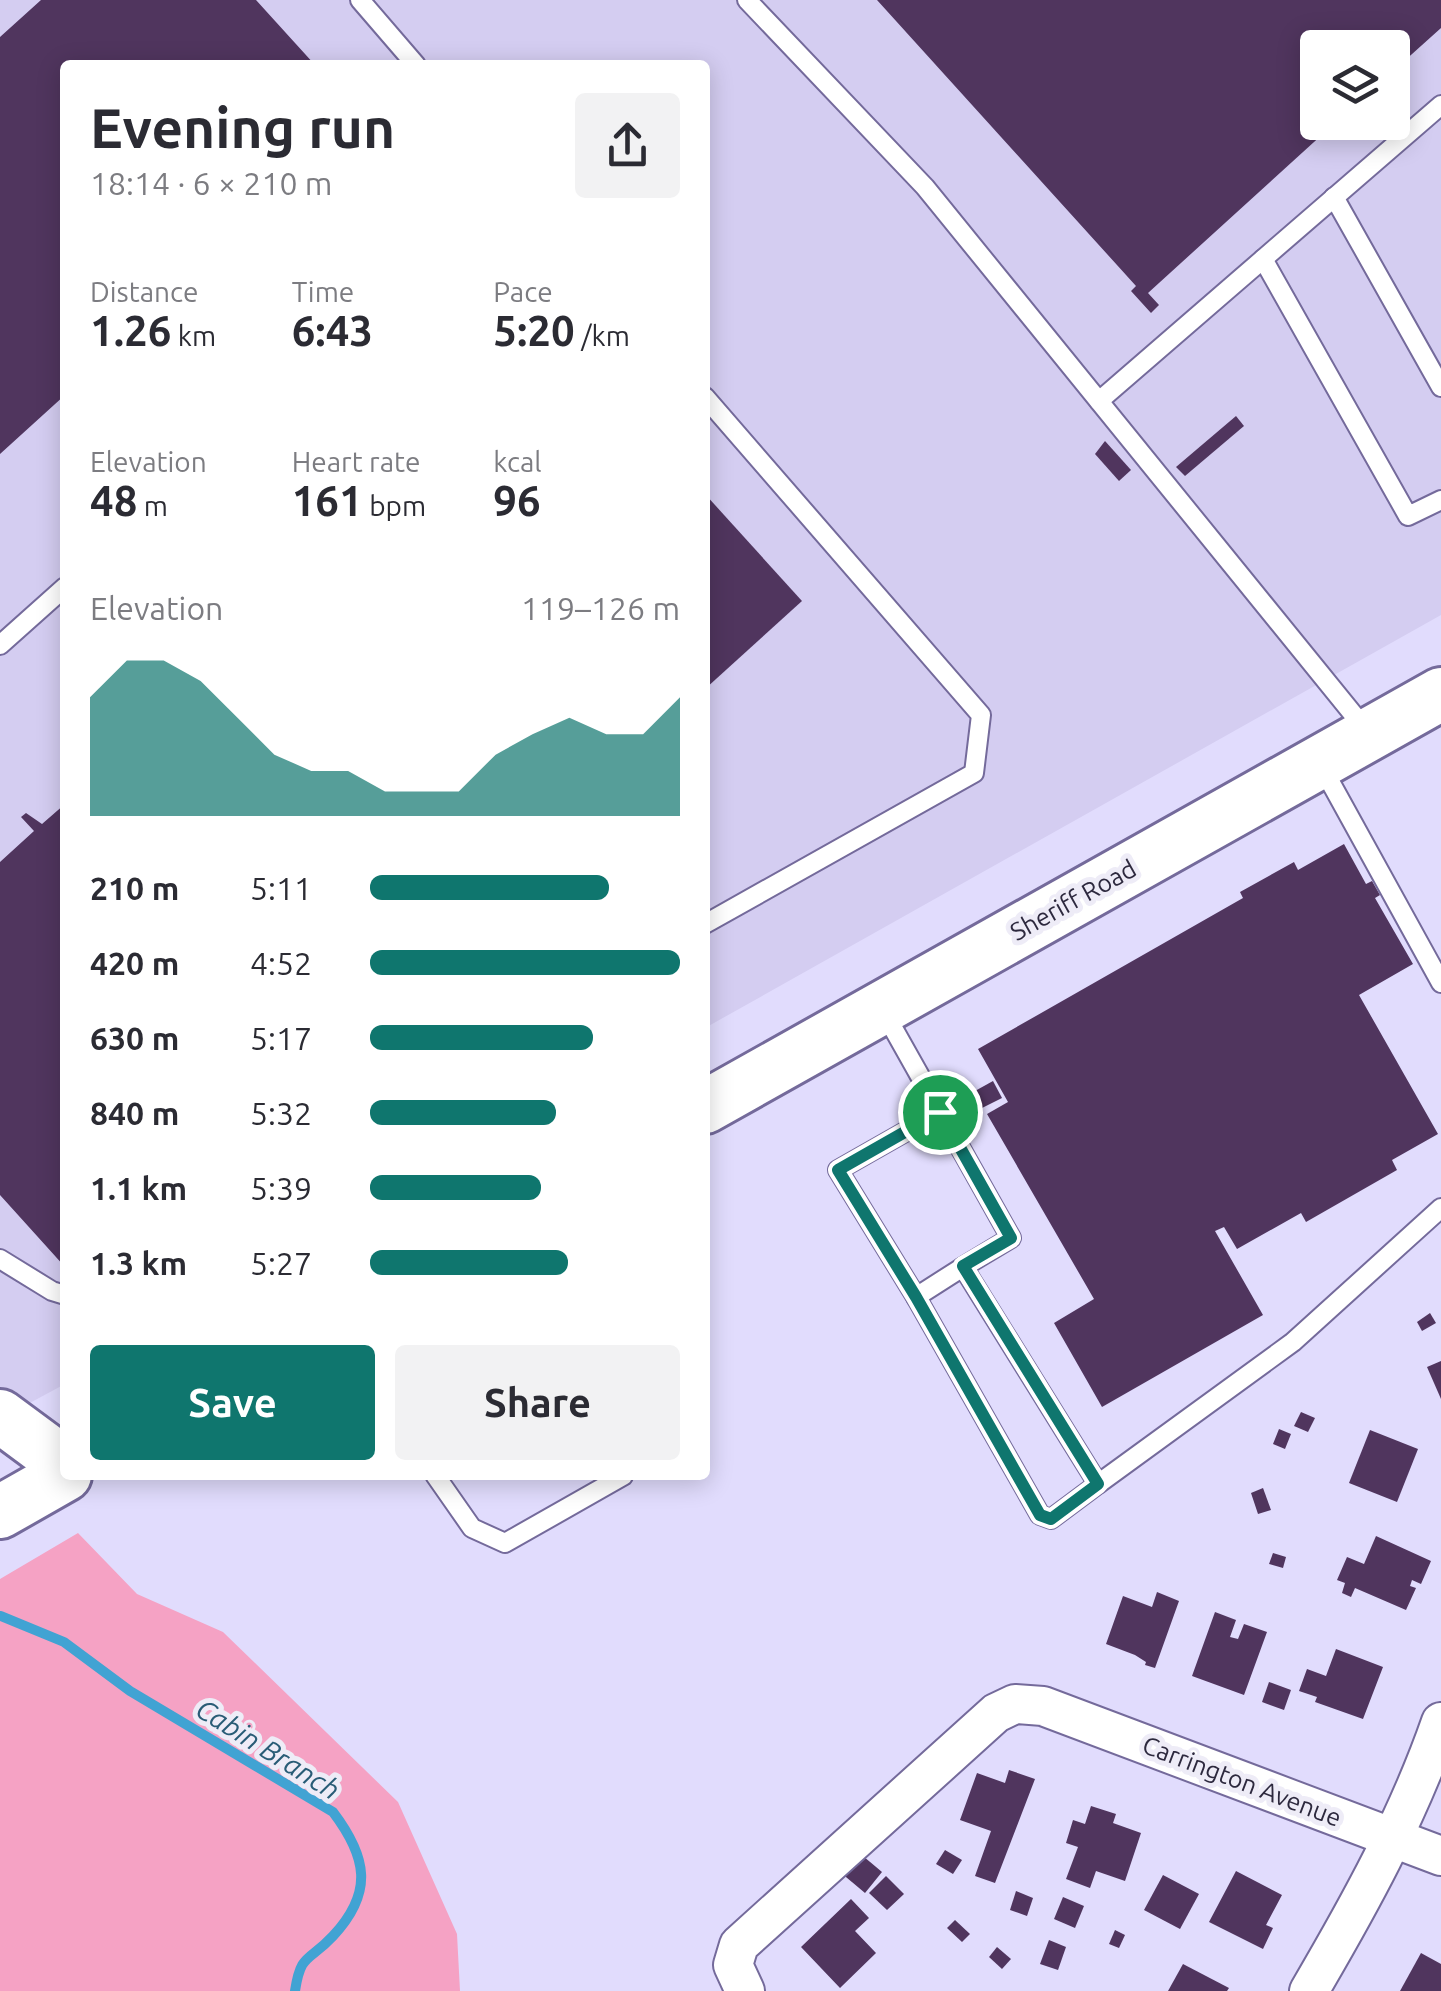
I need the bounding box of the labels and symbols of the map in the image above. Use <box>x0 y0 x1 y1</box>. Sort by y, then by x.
street label: Sheriff Road <box>1005 854 1141 946</box>
pin <box>898 1070 983 1155</box>
water label: Cabin Branch <box>191 1692 346 1805</box>
street label: Carrington Avenue <box>1139 1730 1345 1832</box>

